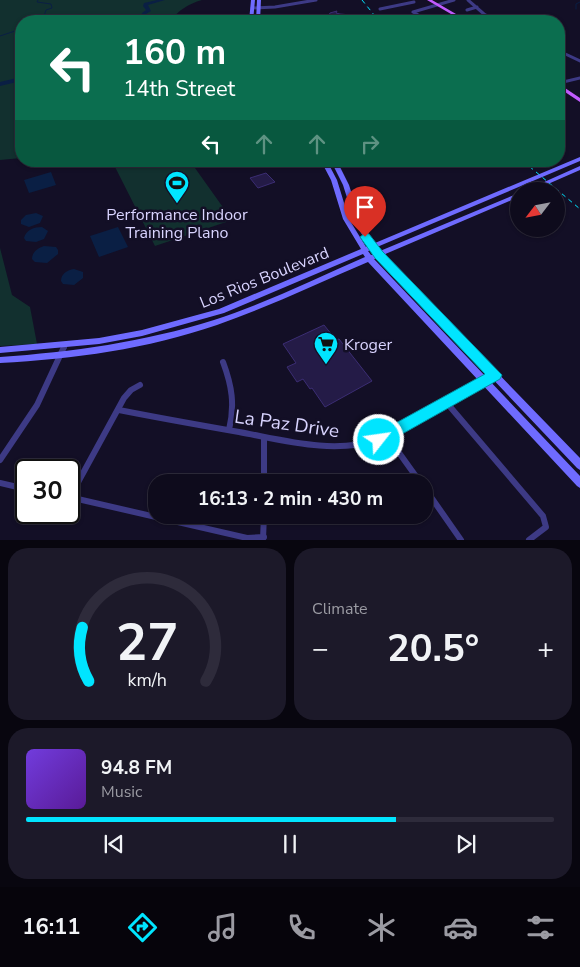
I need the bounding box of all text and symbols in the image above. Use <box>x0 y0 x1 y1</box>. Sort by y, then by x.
text: 160 m <box>123 29 226 76</box>
icon: left <box>40 35 105 100</box>
text: 14th Street <box>123 74 235 104</box>
icon: left <box>197 130 225 158</box>
icon: ahead <box>250 130 278 158</box>
icon: ahead <box>303 130 331 158</box>
icon: right <box>356 130 384 158</box>
sports icon: Performance Indoor Training Plano <box>164 170 190 204</box>
north arrow <box>510 182 565 238</box>
map controls <box>510 182 565 237</box>
pin <box>344 186 386 237</box>
icon: arrive <box>351 193 379 221</box>
place label: Performance Indoor Training Plano <box>106 204 248 244</box>
street label: Los Rios Boulevard <box>196 242 332 314</box>
supermarket icon: Kroger <box>313 331 339 365</box>
place label: Kroger <box>344 334 392 356</box>
street label: La Paz Drive <box>233 404 341 444</box>
position arrow <box>352 413 404 465</box>
speed limit sign: 30 <box>15 459 80 524</box>
text: 16:13 · 2 min · 430 m <box>198 486 383 512</box>
text: Climate <box>312 598 367 620</box>
text: 27 <box>116 607 178 678</box>
text: 20.5° <box>387 623 479 674</box>
text: − <box>312 630 329 668</box>
text: + <box>537 630 554 668</box>
text: km/h <box>127 668 167 692</box>
text: 94.8 FM <box>101 755 172 781</box>
text: Music <box>101 781 142 803</box>
icon: previous <box>100 830 128 858</box>
icon: pause <box>276 830 304 858</box>
icon: next <box>452 830 480 858</box>
icon: directions <box>125 910 160 945</box>
icon: music <box>205 910 240 945</box>
icon: phone <box>284 910 319 945</box>
icon: climate <box>364 910 399 945</box>
icon: car <box>443 910 478 945</box>
icon: filters <box>523 910 558 945</box>
text: 16:11 <box>22 912 81 942</box>

